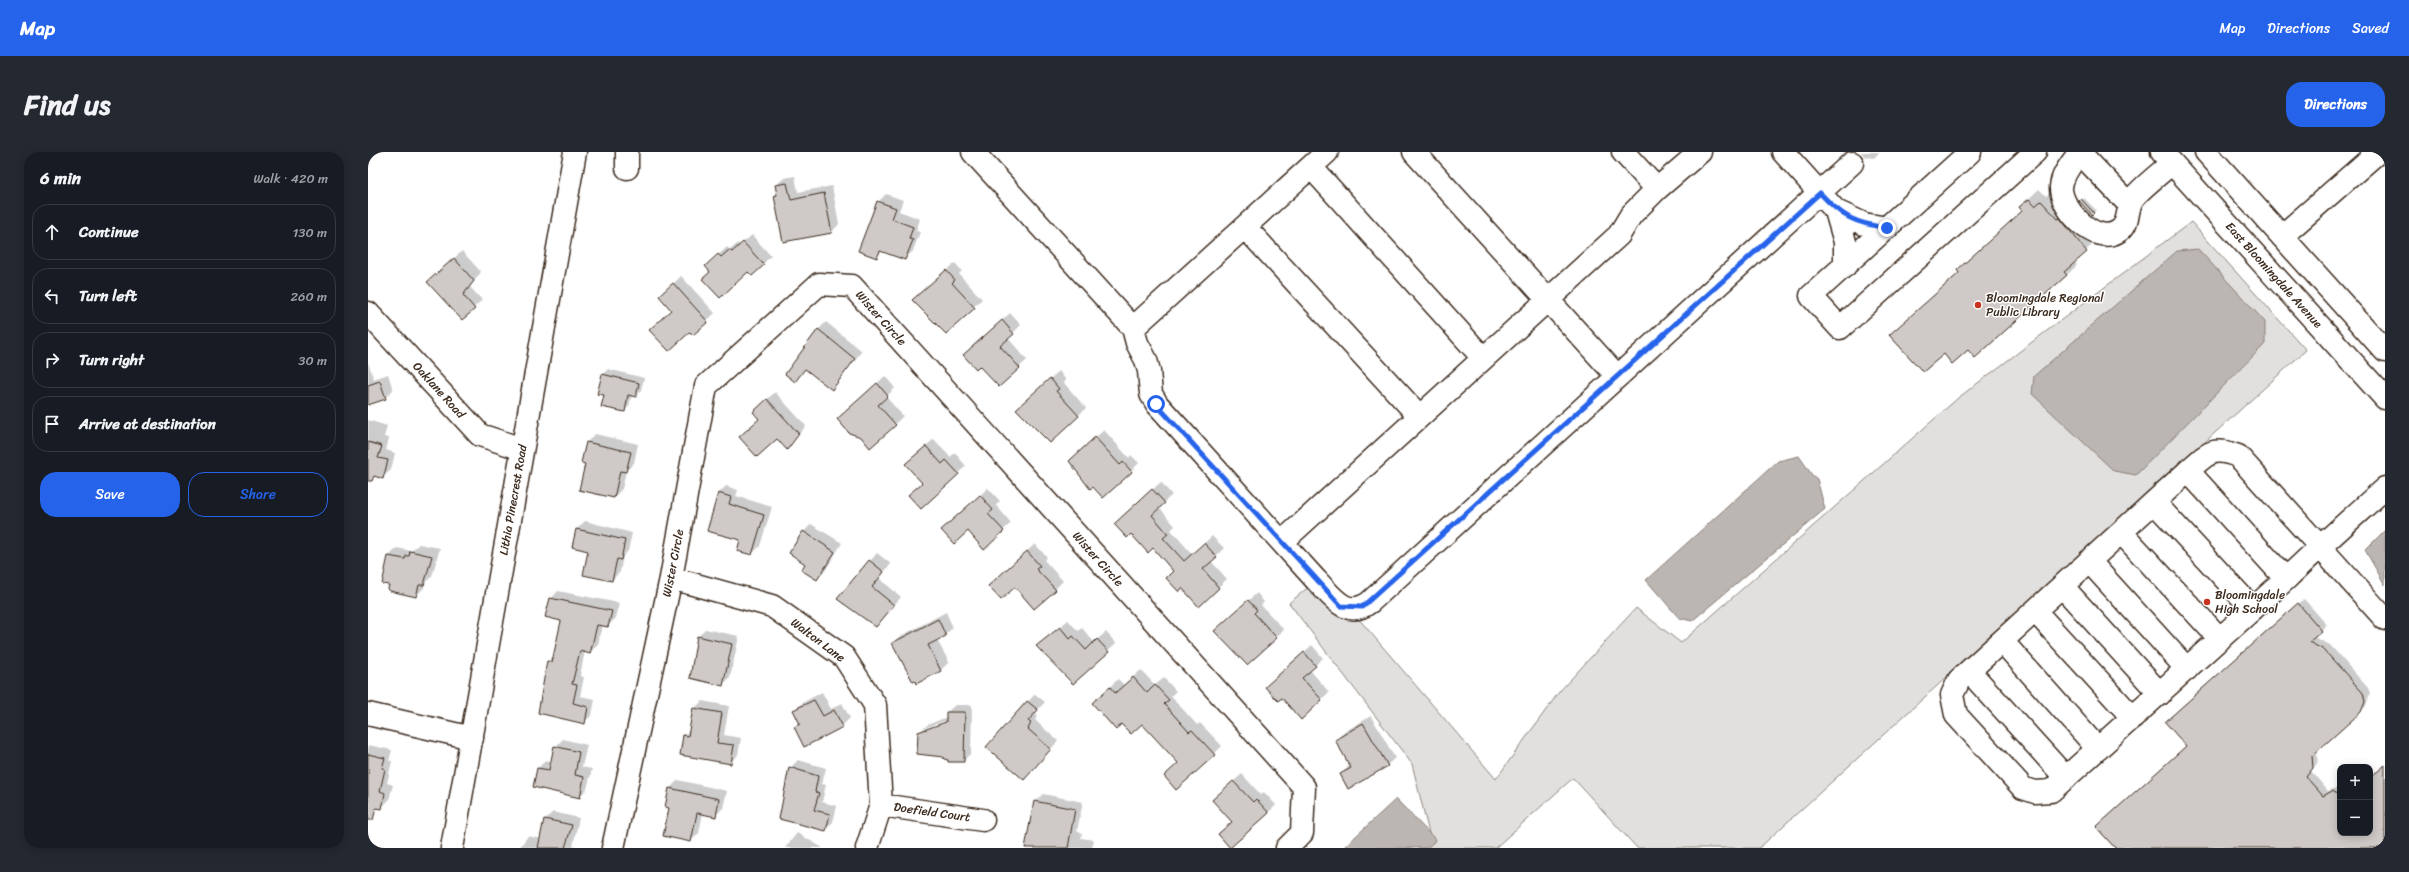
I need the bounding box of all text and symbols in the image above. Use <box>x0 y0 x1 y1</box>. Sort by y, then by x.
text: Map <box>20 12 55 45</box>
text: Map <box>2219 16 2245 41</box>
text: Directions <box>2267 16 2330 41</box>
text: Saved <box>2352 16 2389 41</box>
text: Find us <box>24 80 111 129</box>
button: Directions <box>2286 82 2385 127</box>
text: 6 min <box>40 163 81 193</box>
text: Walk · 420 m <box>253 167 328 190</box>
street label: East Bloomingdale Avenue <box>2220 216 2328 334</box>
text: Continue <box>79 219 139 245</box>
route end <box>1878 219 1896 237</box>
icon: ahead <box>41 221 63 243</box>
text: 130 m <box>293 221 327 244</box>
text: Turn left <box>79 283 137 309</box>
icon: left <box>41 285 63 307</box>
text: 260 m <box>291 285 327 308</box>
street label: Wister Circle <box>850 285 912 351</box>
place label: Bloomingdale Regional Public Library <box>1986 287 2104 323</box>
marker: Bloomingdale Regional Public Library <box>1973 300 1983 310</box>
text: Turn right <box>79 347 144 373</box>
icon: right <box>41 349 63 371</box>
text: 30 m <box>298 349 327 372</box>
street label: Oaklane Road <box>407 356 472 425</box>
route start <box>1147 395 1165 413</box>
text: Arrive at destination <box>79 411 216 437</box>
icon: arrive <box>41 413 63 435</box>
street label: Lithia Pinecrest Road <box>492 442 534 557</box>
button: Save <box>40 472 180 517</box>
button: Share <box>188 472 328 517</box>
street label: Wister Circle <box>1067 526 1129 592</box>
street label: Wister Circle <box>656 527 690 599</box>
place label: Bloomingdale High School <box>2215 584 2285 620</box>
marker: Bloomingdale High School <box>2202 597 2212 607</box>
street label: Walton Lane <box>786 612 850 668</box>
map controls <box>2337 764 2373 836</box>
button: + <box>2337 764 2373 800</box>
street label: Doefield Court <box>892 796 972 828</box>
button: − <box>2337 800 2373 836</box>

